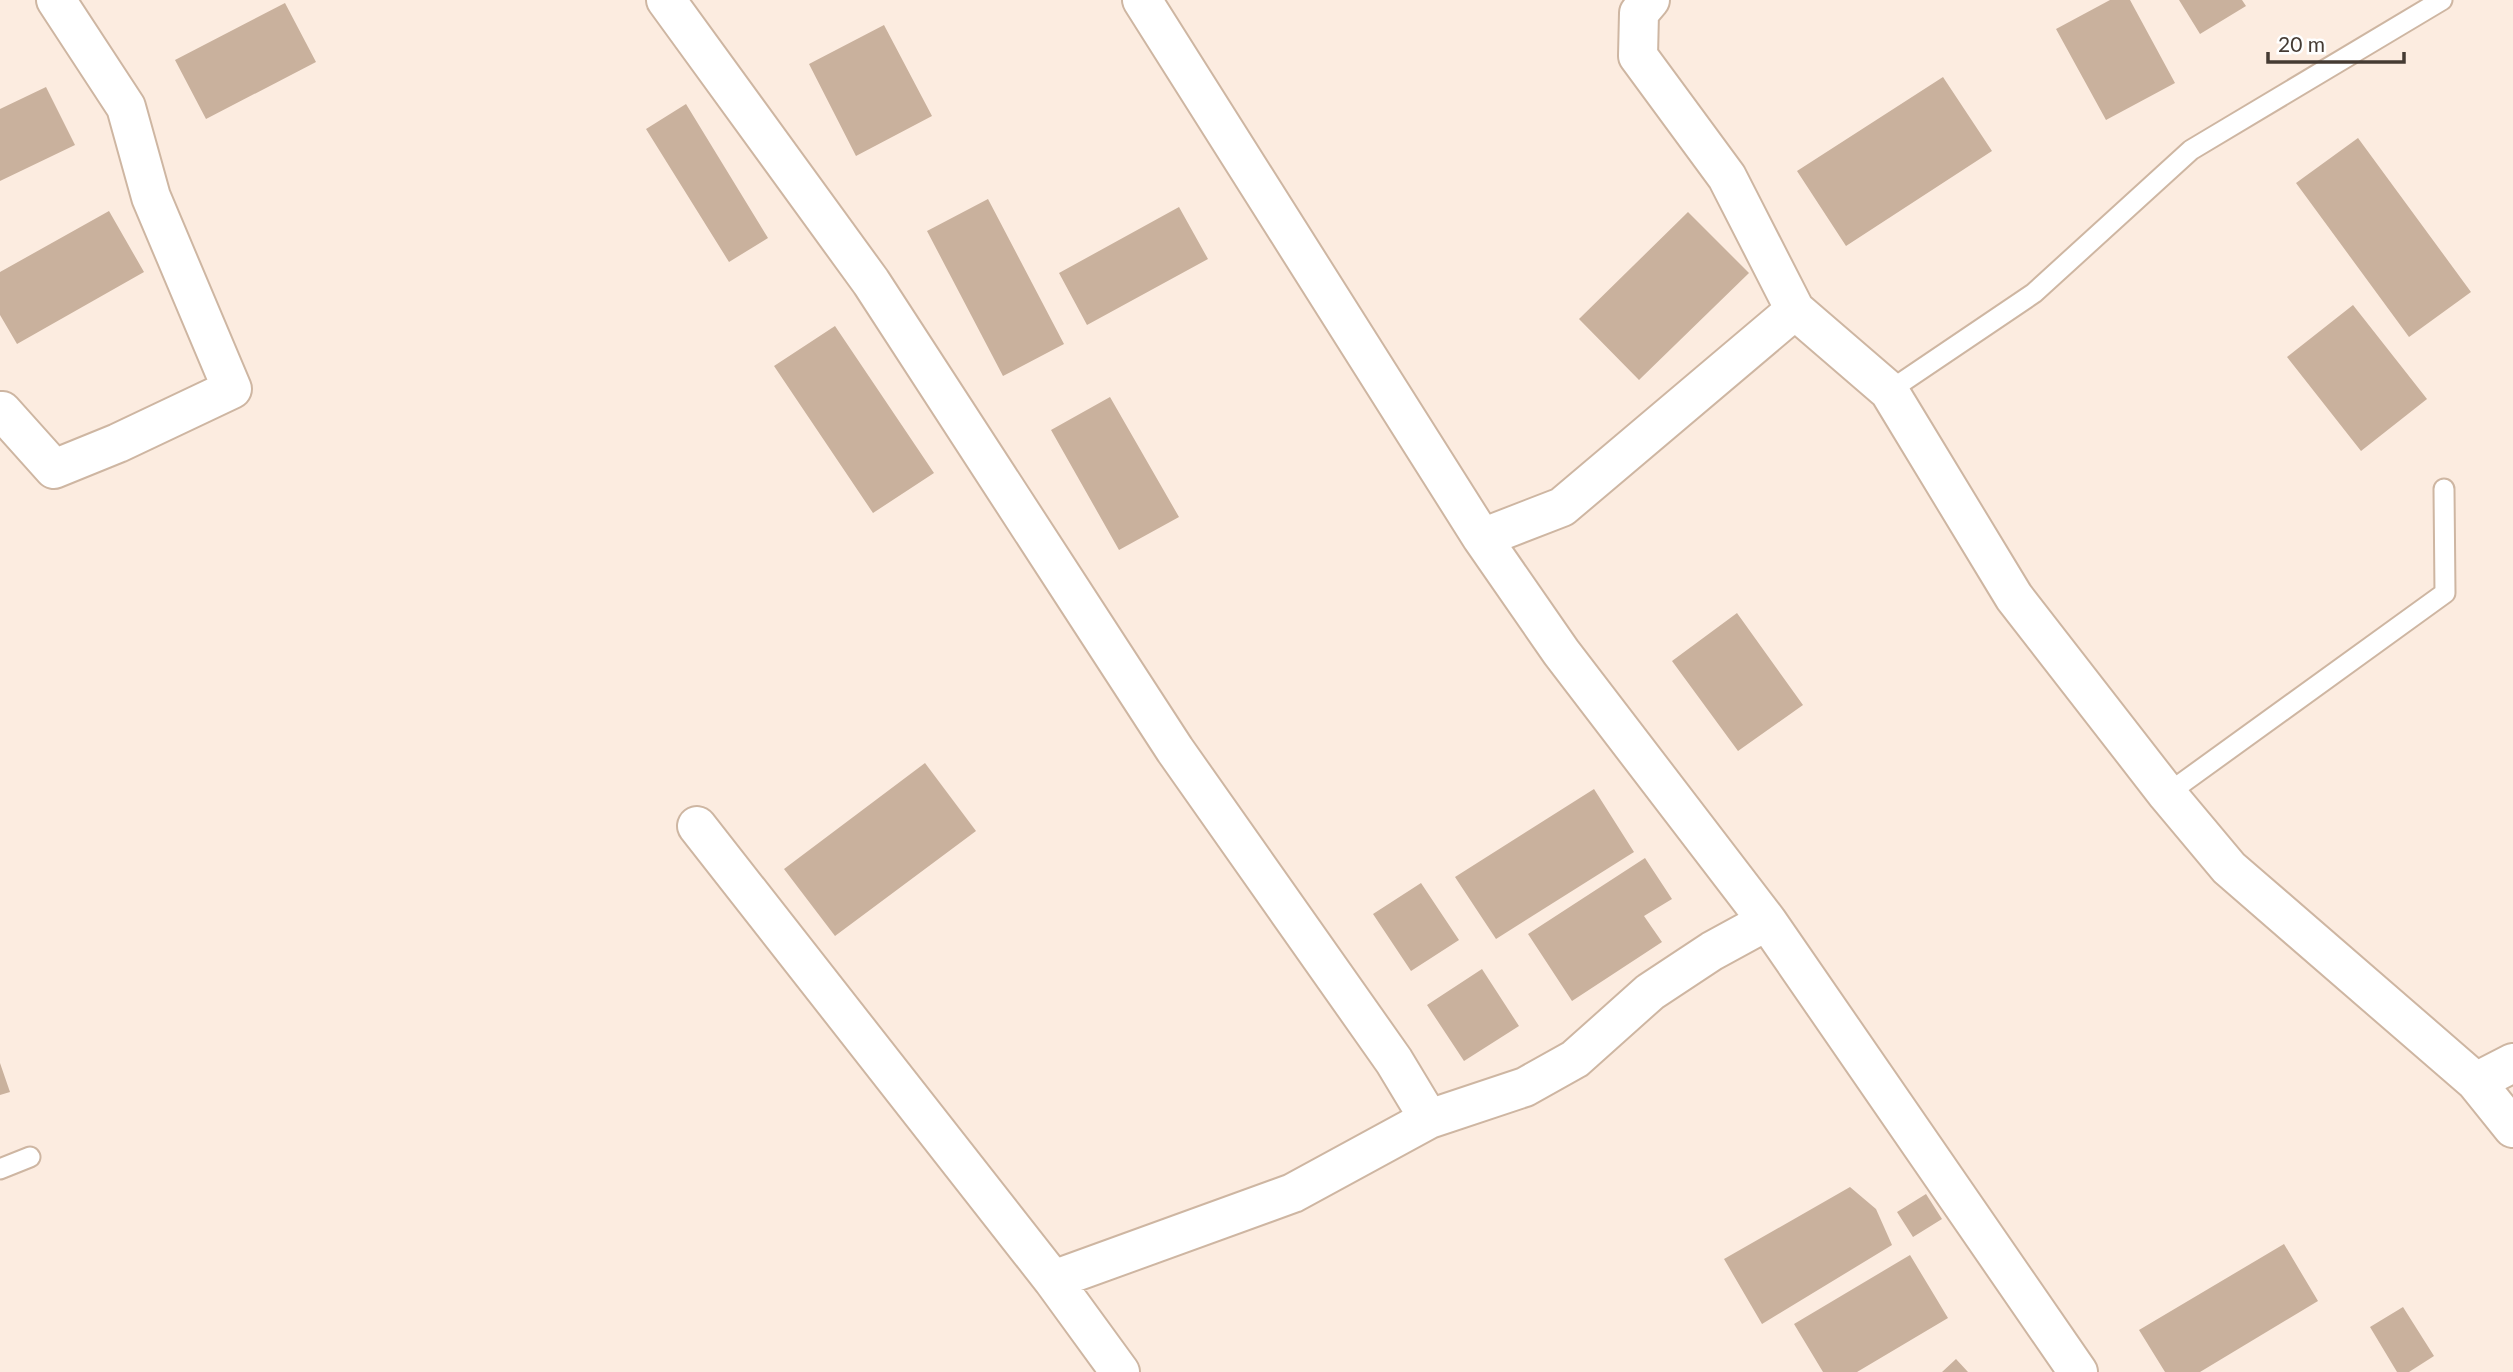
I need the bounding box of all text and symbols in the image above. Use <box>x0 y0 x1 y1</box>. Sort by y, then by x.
scale bar <box>2268 21 2404 65</box>
text: 20 m <box>2278 31 2325 56</box>

